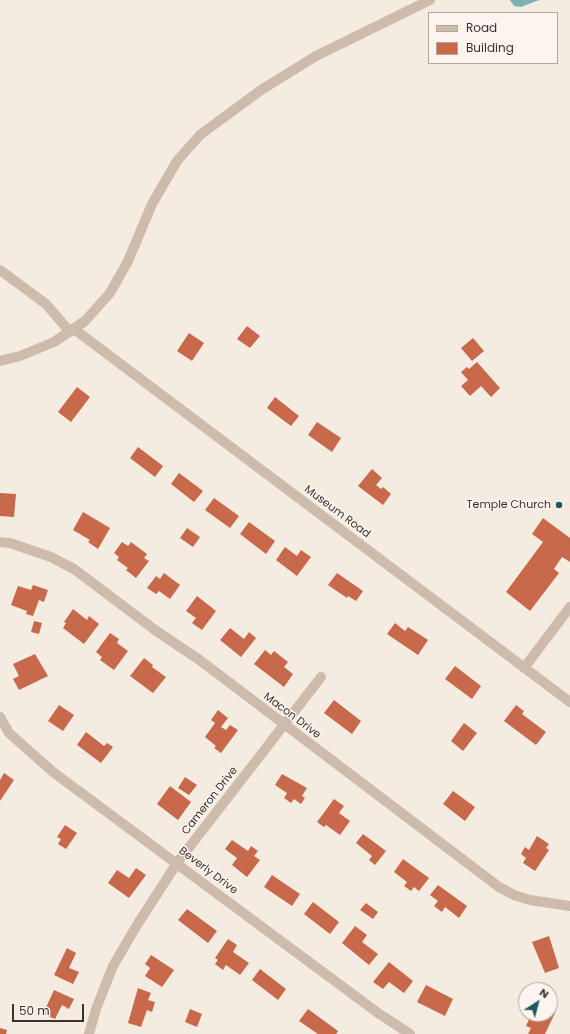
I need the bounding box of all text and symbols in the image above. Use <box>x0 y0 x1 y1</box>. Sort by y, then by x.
legend <box>428 12 558 64</box>
text: Road <box>466 19 497 36</box>
text: Building <box>466 39 514 56</box>
street label: Museum Road <box>301 483 373 541</box>
place label: Temple Church <box>467 498 551 512</box>
marker: Temple Church <box>554 500 564 510</box>
street label: Macon Drive <box>261 690 323 742</box>
street label: Cameron Drive <box>179 764 241 838</box>
street label: Beverly Drive <box>176 845 240 897</box>
north arrow <box>518 982 558 1022</box>
text: N <box>536 984 553 1002</box>
scale bar <box>14 996 86 1022</box>
text: 50 m <box>19 1002 50 1019</box>

